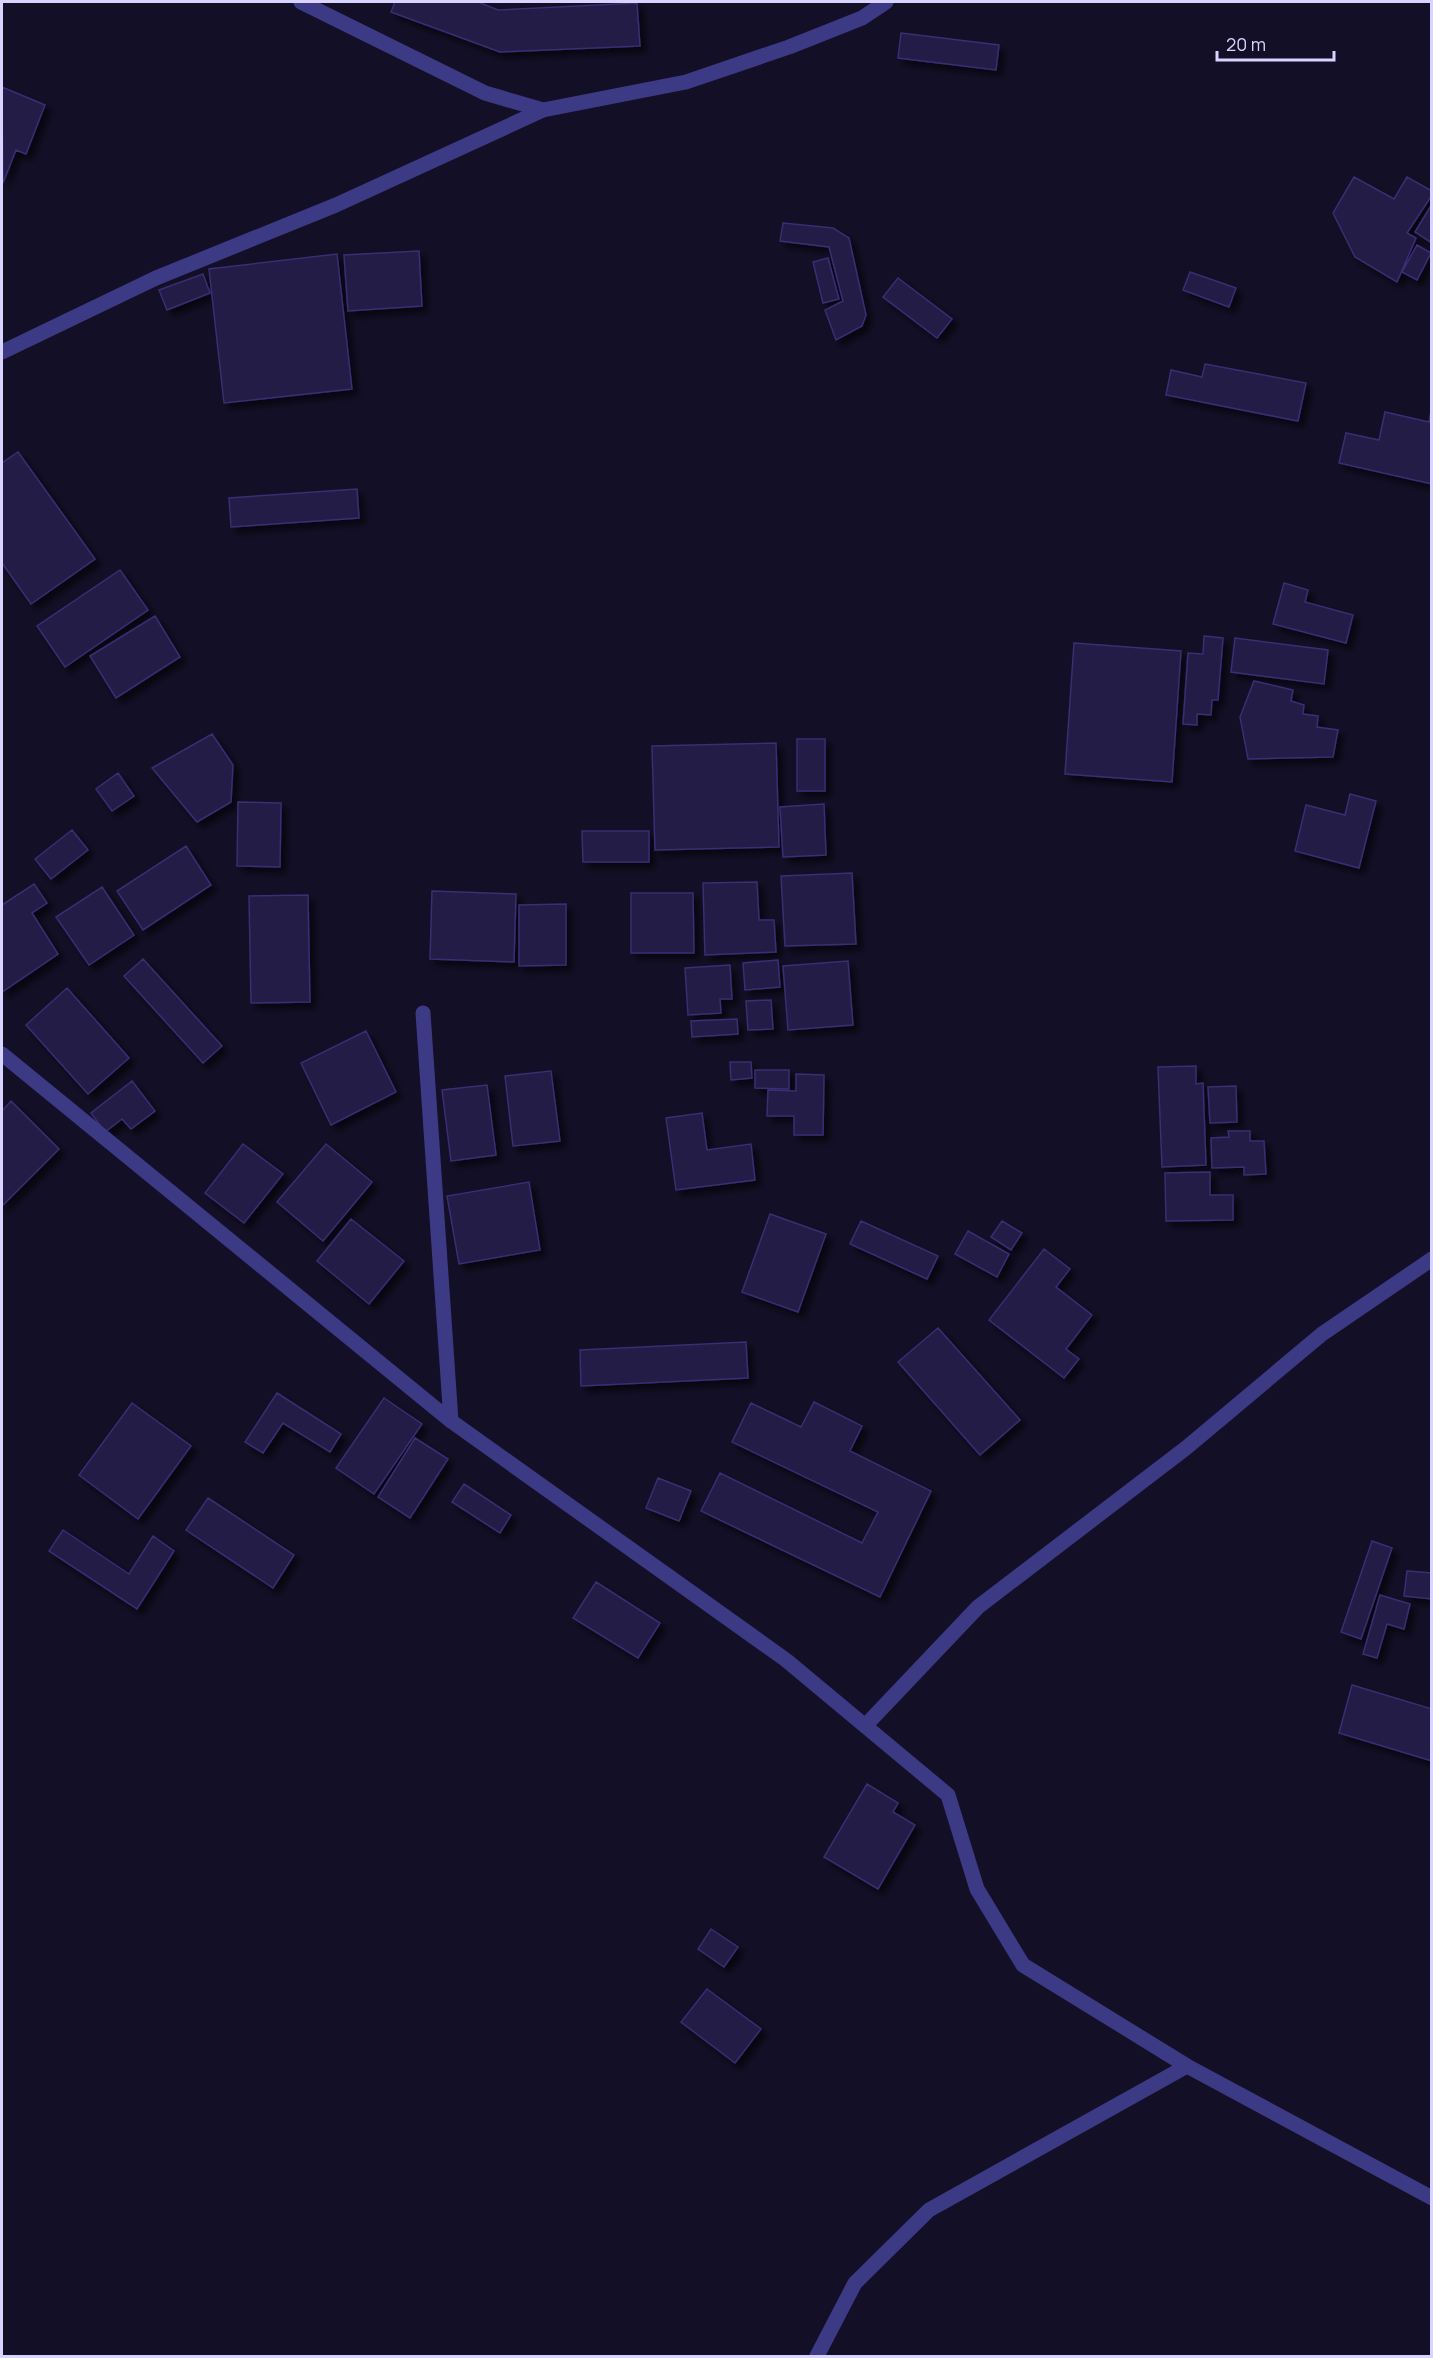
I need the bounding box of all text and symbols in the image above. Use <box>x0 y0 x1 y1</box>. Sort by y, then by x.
scale bar <box>1217 24 1334 62</box>
text: 20 m <box>1226 32 1266 56</box>

